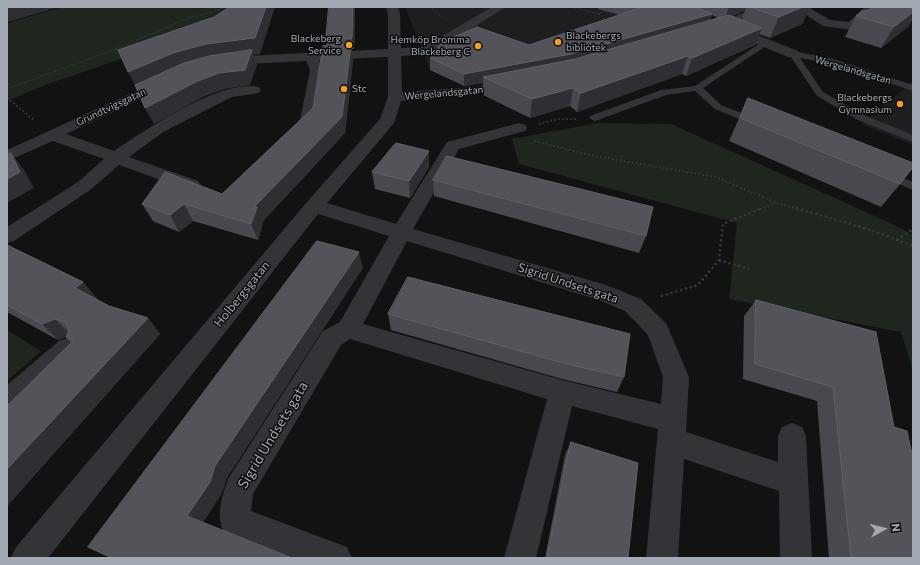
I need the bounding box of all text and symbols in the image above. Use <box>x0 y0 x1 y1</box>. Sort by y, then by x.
place label: Blackebergs bibliotek <box>566 30 621 54</box>
place label: Blackeberg Service <box>291 33 341 56</box>
place label: Hemköp Bromma Blackeberg C <box>391 34 470 58</box>
marker: Blackebergs bibliotek <box>553 37 563 47</box>
marker: Blackeberg Service <box>344 40 354 50</box>
marker: Hemköp Bromma Blackeberg C <box>473 41 483 51</box>
street label: Wergelandsgatan <box>813 53 893 87</box>
place label: Stc <box>352 83 367 95</box>
marker: Stc <box>339 84 349 94</box>
street label: Wergelandsgatan <box>404 84 484 102</box>
street label: Grundtvigsgatan <box>74 86 148 128</box>
place label: Blackebergs Gymnasium <box>837 92 892 116</box>
marker: Blackebergs Gymnasium <box>895 99 905 109</box>
street label: Holbergsgatan <box>211 258 273 330</box>
street label: Sigrid Undsets gata <box>516 260 620 306</box>
street label: Sigrid Undsets gata <box>234 378 312 492</box>
north arrow <box>864 509 904 549</box>
text: N <box>889 523 903 532</box>

